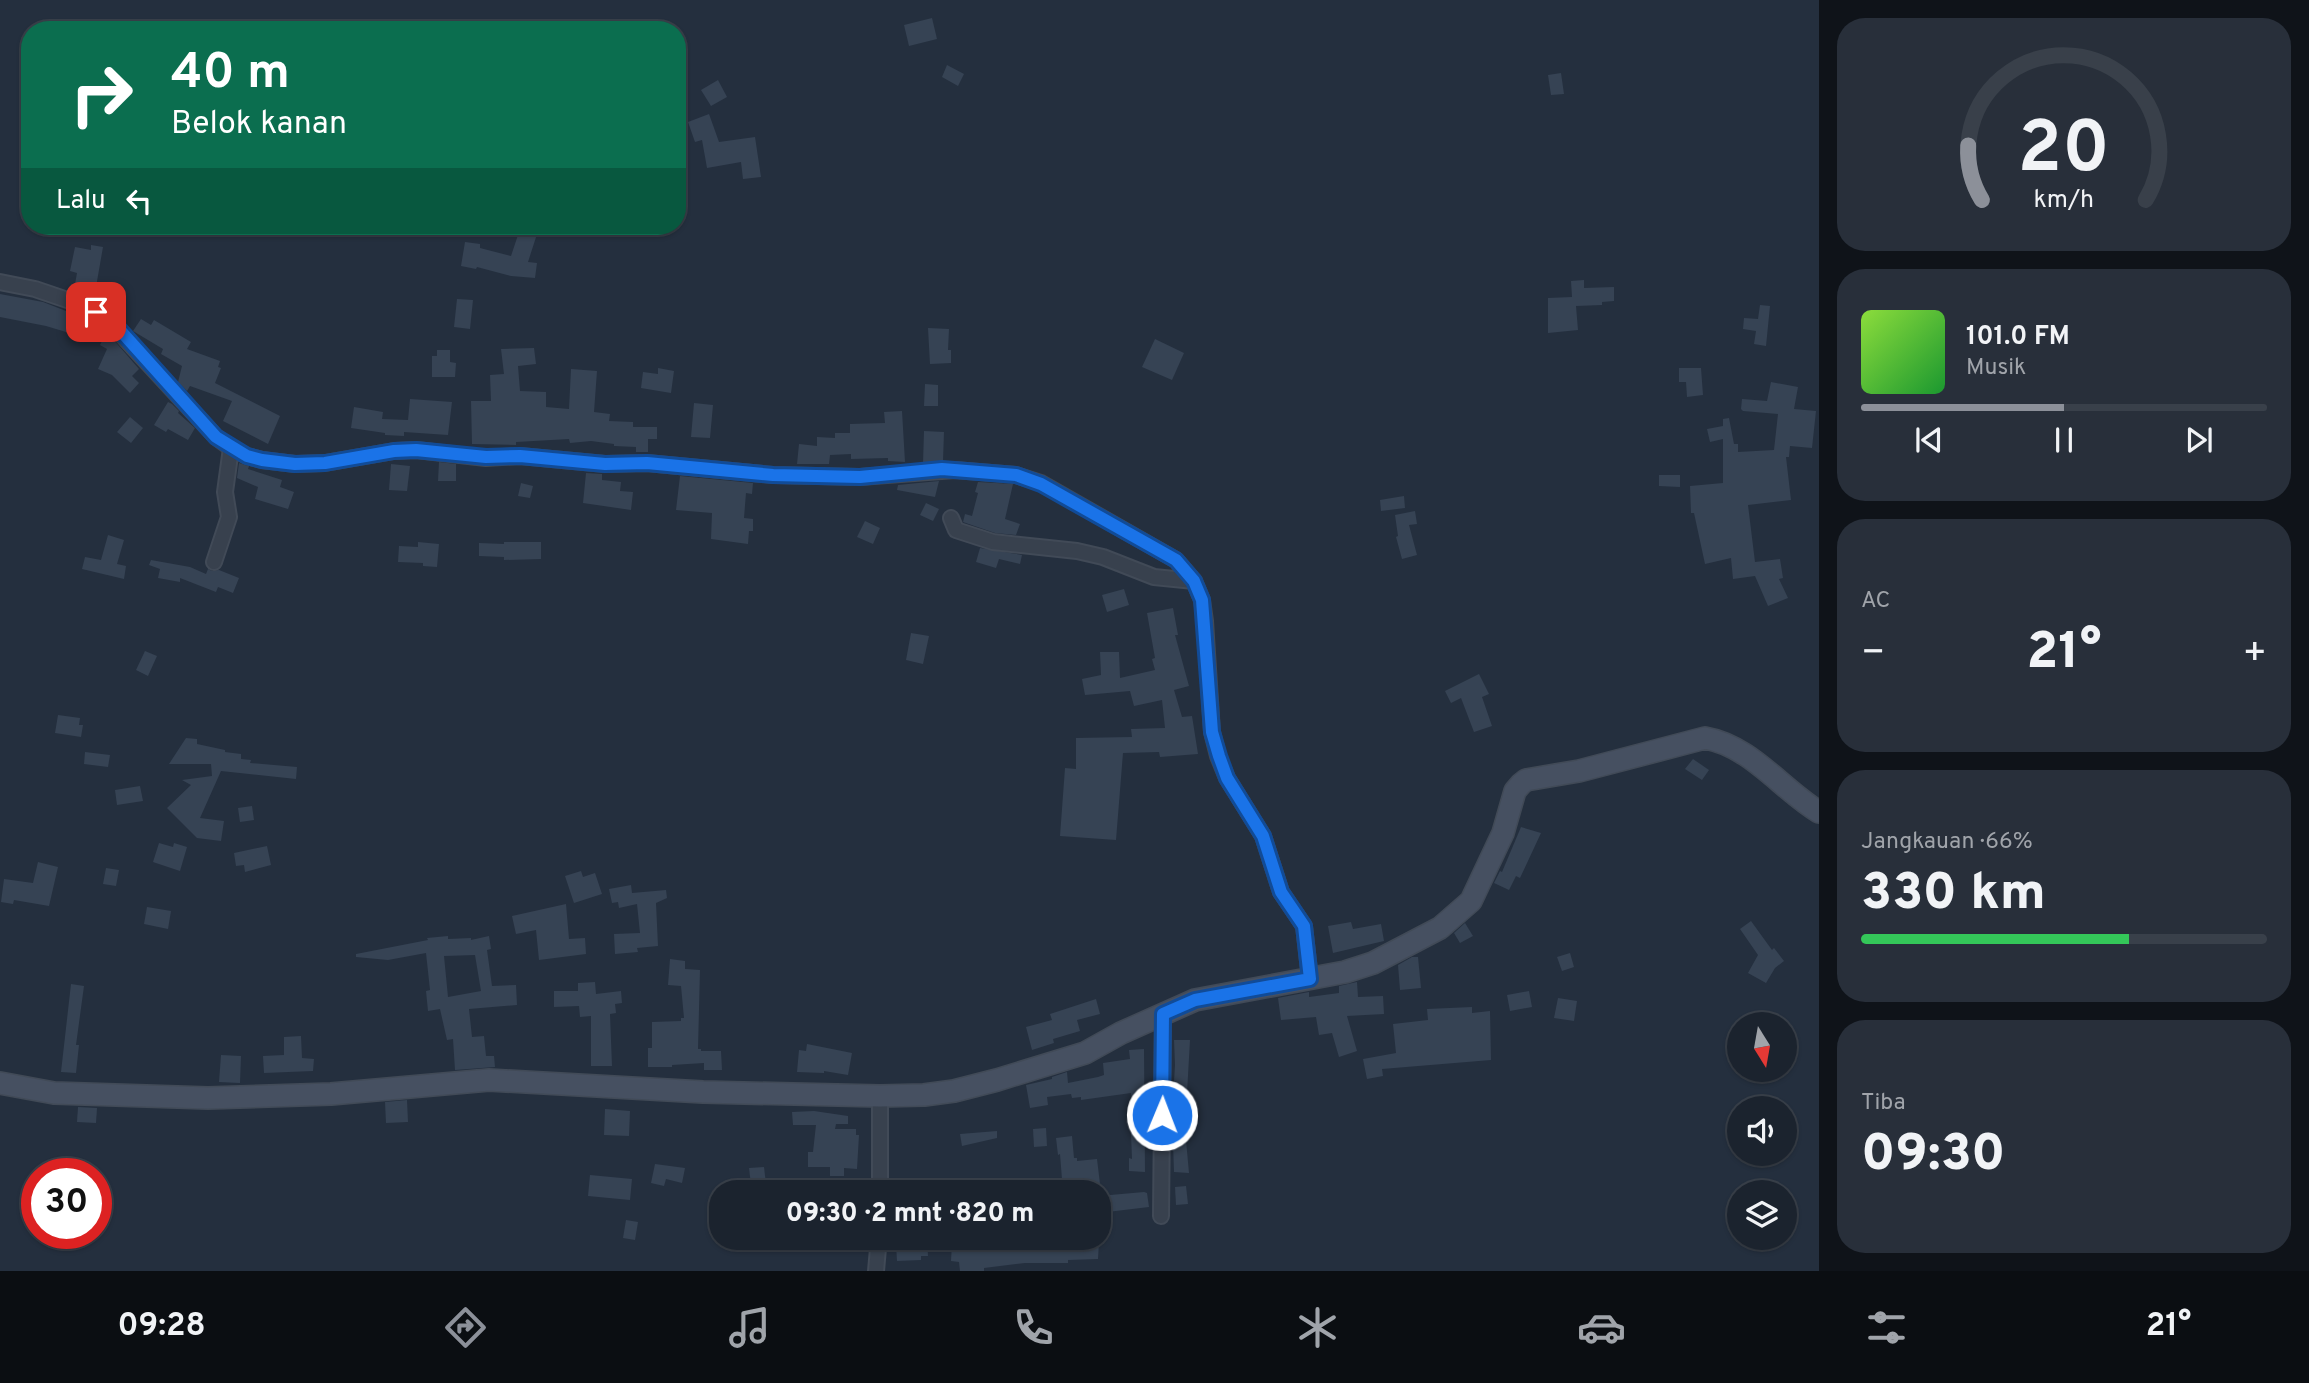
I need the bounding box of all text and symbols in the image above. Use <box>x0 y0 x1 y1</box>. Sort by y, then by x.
text: 40 m <box>171 44 290 106</box>
icon: right <box>56 49 147 140</box>
text: Belok kanan <box>171 105 347 145</box>
text: 20 <box>2018 107 2110 199</box>
icon: left <box>120 182 158 220</box>
text: Lalu <box>56 185 106 218</box>
text: km/h <box>2034 185 2094 217</box>
pin <box>66 282 126 342</box>
icon: arrive <box>77 293 115 331</box>
text: 101.0 FM <box>1966 321 2070 354</box>
text: Musik <box>1966 354 2026 383</box>
icon: previous <box>1910 421 1948 459</box>
icon: pause <box>2045 421 2083 459</box>
icon: next <box>2180 421 2218 459</box>
text: AC <box>1861 587 1890 616</box>
text: 21° <box>2027 621 2101 687</box>
text: − <box>1861 630 1886 679</box>
text: + <box>2242 630 2267 679</box>
text: Jangkauan · 66% <box>1861 828 2033 857</box>
text: 330 km <box>1861 862 2046 928</box>
north arrow <box>1727 1012 1797 1082</box>
map controls <box>1727 1012 1797 1250</box>
position arrow <box>1125 1078 1199 1152</box>
text: Tiba <box>1861 1089 1906 1118</box>
button: sound <box>1727 1096 1797 1166</box>
text: 09:30 <box>1861 1123 2005 1189</box>
speed limit sign: 30 <box>21 1158 112 1249</box>
button: layers <box>1727 1180 1797 1250</box>
text: 09:30 · 2 mnt · 820 m <box>786 1198 1034 1231</box>
icon: directions <box>441 1303 490 1352</box>
icon: music <box>725 1303 774 1352</box>
icon: phone <box>1009 1303 1058 1352</box>
icon: climate <box>1293 1303 1342 1352</box>
icon: car <box>1577 1303 1626 1352</box>
icon: filters <box>1862 1303 1911 1352</box>
text: 09:28 <box>118 1307 206 1347</box>
text: 21° <box>2146 1307 2191 1347</box>

